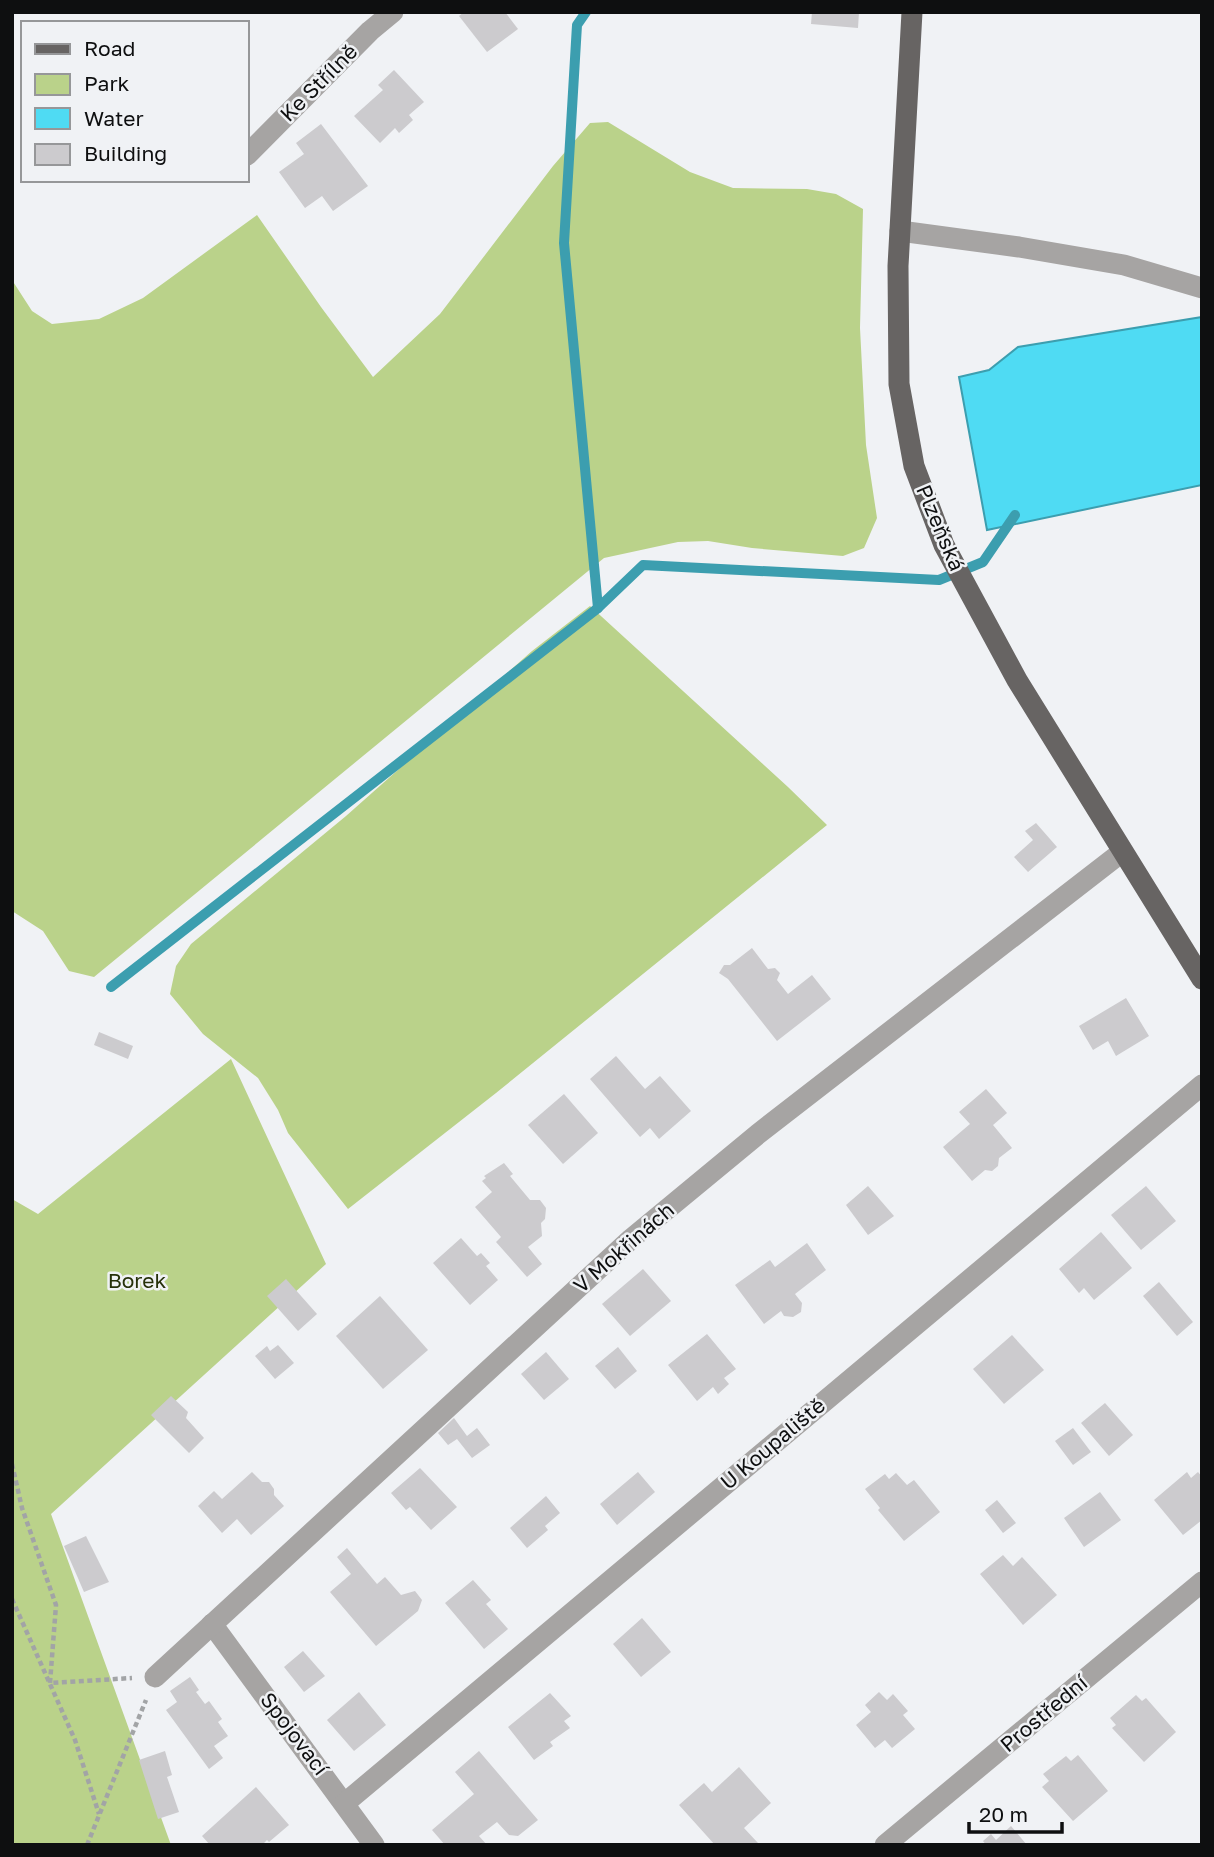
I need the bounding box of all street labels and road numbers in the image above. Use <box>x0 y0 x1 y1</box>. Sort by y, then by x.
street label: Ke Střílně <box>274 38 362 126</box>
street label: Plzeňská <box>911 481 971 575</box>
street label: V Mokřinách <box>568 1196 679 1298</box>
street label: U Koupaliště <box>715 1392 830 1495</box>
street label: Prostřední <box>995 1668 1093 1757</box>
street label: Spojovací <box>255 1687 335 1781</box>

